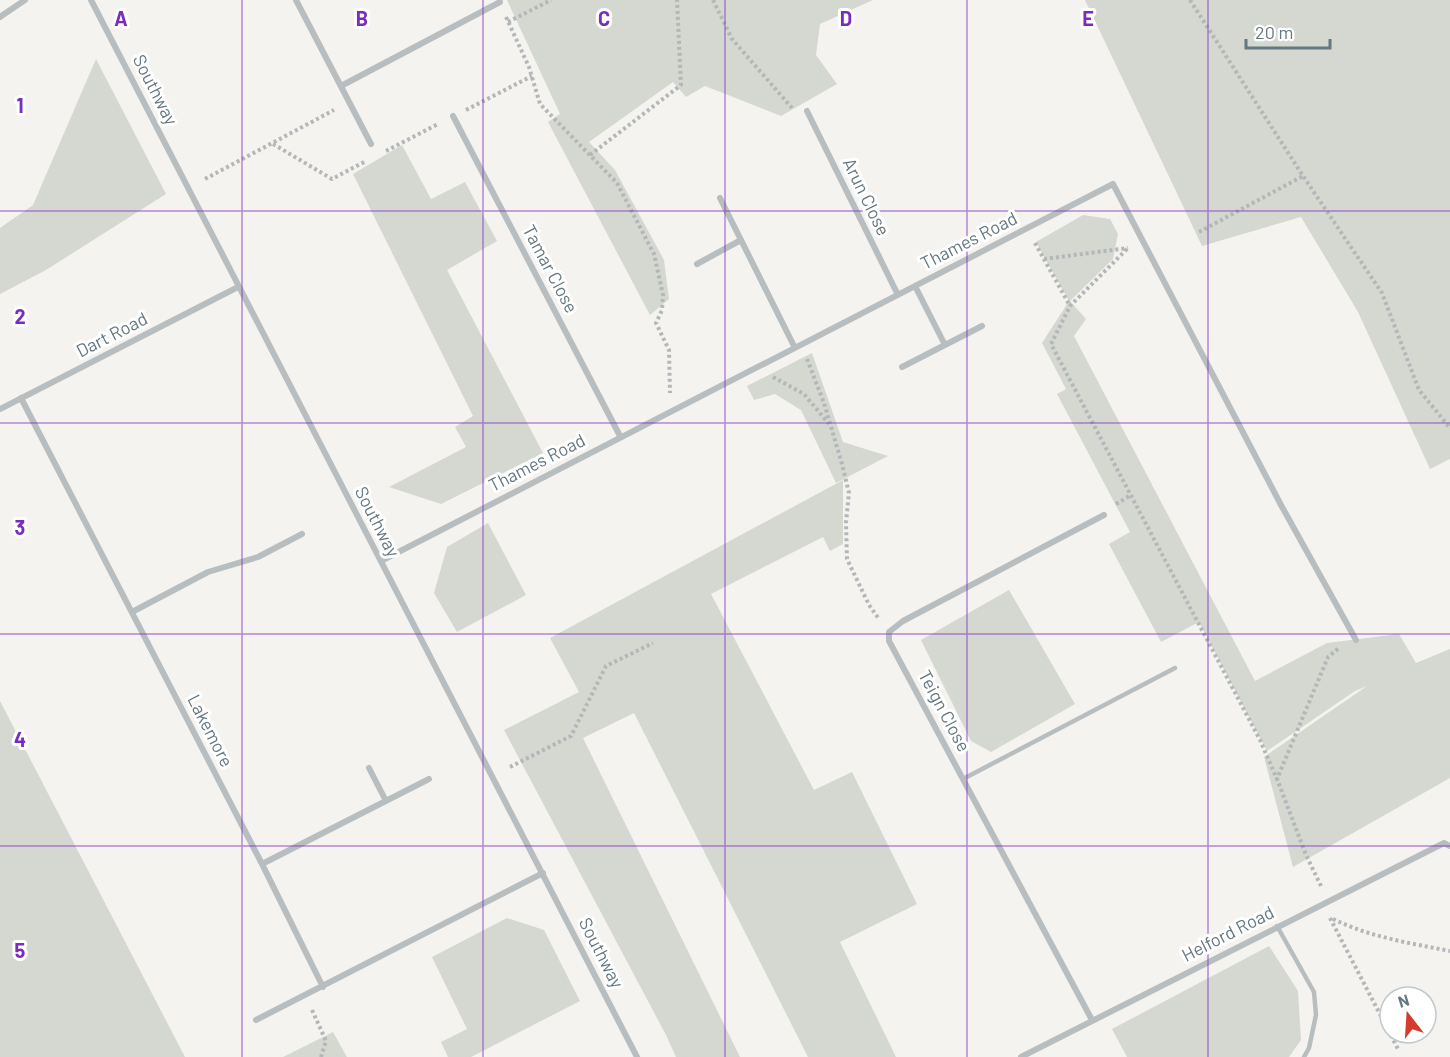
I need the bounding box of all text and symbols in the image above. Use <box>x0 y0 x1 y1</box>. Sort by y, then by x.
text: A <box>114 6 128 30</box>
text: B <box>356 6 368 30</box>
text: C <box>598 6 610 30</box>
text: D <box>840 6 852 30</box>
text: E <box>1082 6 1094 30</box>
scale bar <box>1246 12 1330 50</box>
text: 20 m <box>1255 21 1293 43</box>
street label: Southway <box>129 51 183 129</box>
text: 1 <box>16 93 24 117</box>
street label: Arun Close <box>839 154 895 239</box>
street label: Thames Road <box>917 206 1020 274</box>
street label: Tamar Close <box>519 221 583 316</box>
text: 2 <box>14 304 26 328</box>
street label: Dart Road <box>72 307 151 361</box>
street label: Thames Road <box>485 428 588 496</box>
street label: Southway <box>351 483 405 561</box>
text: 3 <box>15 515 25 539</box>
street label: Teign Close <box>914 666 976 755</box>
street label: Lakemore <box>183 691 238 770</box>
text: 4 <box>14 727 26 751</box>
street label: Helford Road <box>1178 900 1277 966</box>
street label: Southway <box>575 914 629 992</box>
text: 5 <box>15 938 26 962</box>
north arrow <box>1378 985 1438 1045</box>
text: N <box>1396 990 1411 1011</box>

